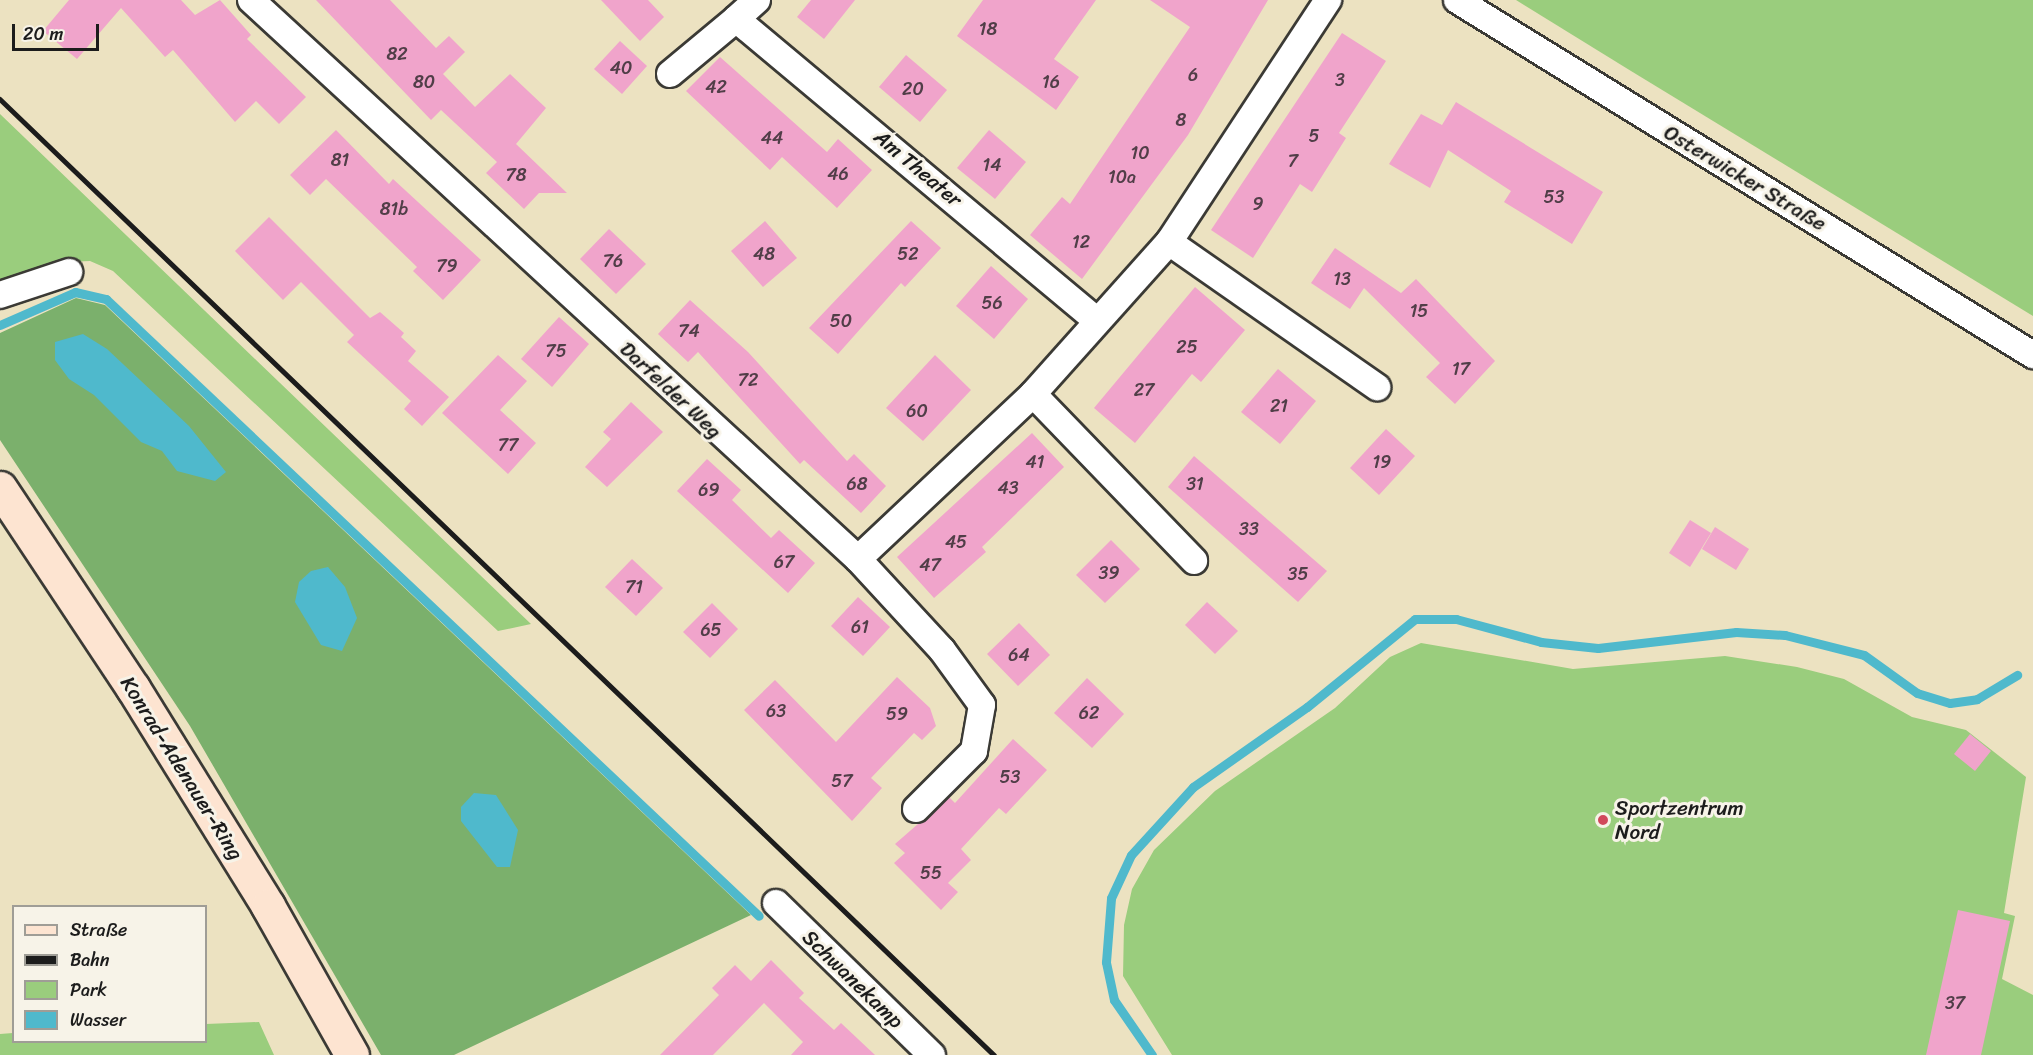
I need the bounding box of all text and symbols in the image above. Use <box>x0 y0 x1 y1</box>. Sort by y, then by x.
scale bar <box>15 12 102 50</box>
text: 20 m <box>23 18 63 50</box>
house number: 18 <box>979 18 997 40</box>
house number: 82 <box>386 43 408 65</box>
house number: 40 <box>610 57 632 79</box>
house number: 6 <box>1188 64 1198 86</box>
house number: 3 <box>1335 69 1345 91</box>
house number: 80 <box>413 71 435 93</box>
house number: 16 <box>1042 71 1060 93</box>
house number: 42 <box>705 76 727 98</box>
house number: 20 <box>902 78 924 100</box>
house number: 8 <box>1176 109 1186 131</box>
street label: Osterwicker Straße <box>1659 120 1831 236</box>
street label: Am Theater <box>869 124 967 212</box>
house number: 5 <box>1309 125 1319 147</box>
house number: 44 <box>761 127 783 149</box>
house number: 10 <box>1130 142 1150 164</box>
house number: 81 <box>331 149 349 171</box>
house number: 7 <box>1288 150 1298 172</box>
house number: 14 <box>983 154 1001 176</box>
house number: 46 <box>827 163 849 185</box>
house number: 78 <box>505 164 527 186</box>
house number: 10a <box>1108 166 1136 188</box>
house number: 53 <box>1544 186 1564 208</box>
house number: 9 <box>1252 193 1264 215</box>
house number: 81b <box>380 198 408 220</box>
house number: 12 <box>1072 231 1090 253</box>
house number: 48 <box>753 243 775 265</box>
house number: 52 <box>897 243 919 265</box>
house number: 76 <box>603 250 623 272</box>
house number: 79 <box>436 255 458 277</box>
house number: 13 <box>1333 268 1351 290</box>
house number: 56 <box>981 292 1003 314</box>
house number: 15 <box>1410 300 1428 322</box>
house number: 50 <box>830 310 852 332</box>
house number: 74 <box>678 320 700 342</box>
street label: Darfelder Weg <box>615 336 727 444</box>
house number: 25 <box>1176 336 1198 358</box>
house number: 75 <box>545 340 567 362</box>
house number: 17 <box>1452 358 1470 380</box>
house number: 72 <box>738 369 758 391</box>
house number: 27 <box>1134 379 1154 401</box>
house number: 21 <box>1270 395 1288 417</box>
house number: 60 <box>906 400 928 422</box>
house number: 77 <box>498 434 518 456</box>
house number: 41 <box>1026 451 1044 473</box>
house number: 19 <box>1373 451 1391 473</box>
house number: 68 <box>846 473 868 495</box>
house number: 31 <box>1186 473 1204 495</box>
house number: 43 <box>997 477 1019 499</box>
house number: 69 <box>698 479 720 501</box>
house number: 33 <box>1239 518 1259 540</box>
house number: 45 <box>945 531 967 553</box>
house number: 67 <box>774 551 794 573</box>
house number: 47 <box>919 554 941 576</box>
house number: 39 <box>1099 562 1119 584</box>
house number: 35 <box>1288 563 1308 585</box>
house number: 71 <box>625 576 643 598</box>
house number: 61 <box>851 616 869 638</box>
house number: 65 <box>700 619 722 641</box>
house number: 64 <box>1008 644 1030 666</box>
street label: Konrad-Adenauer-Ring <box>115 672 249 864</box>
house number: 63 <box>766 700 786 722</box>
house number: 62 <box>1079 702 1099 724</box>
house number: 59 <box>886 703 908 725</box>
house number: 53 <box>1000 766 1020 788</box>
house number: 57 <box>831 770 853 792</box>
place label: Sportzentrum Nord <box>1615 795 1744 845</box>
marker: Sportzentrum Nord <box>1596 813 1610 827</box>
house number: 55 <box>920 862 942 884</box>
legend <box>12 905 207 1043</box>
text: Straße <box>70 914 127 946</box>
street label: Schwanekamp <box>797 925 909 1033</box>
text: Bahn <box>70 944 110 976</box>
text: Park <box>70 974 107 1006</box>
house number: 37 <box>1945 992 1965 1014</box>
text: Wasser <box>70 1004 126 1036</box>

